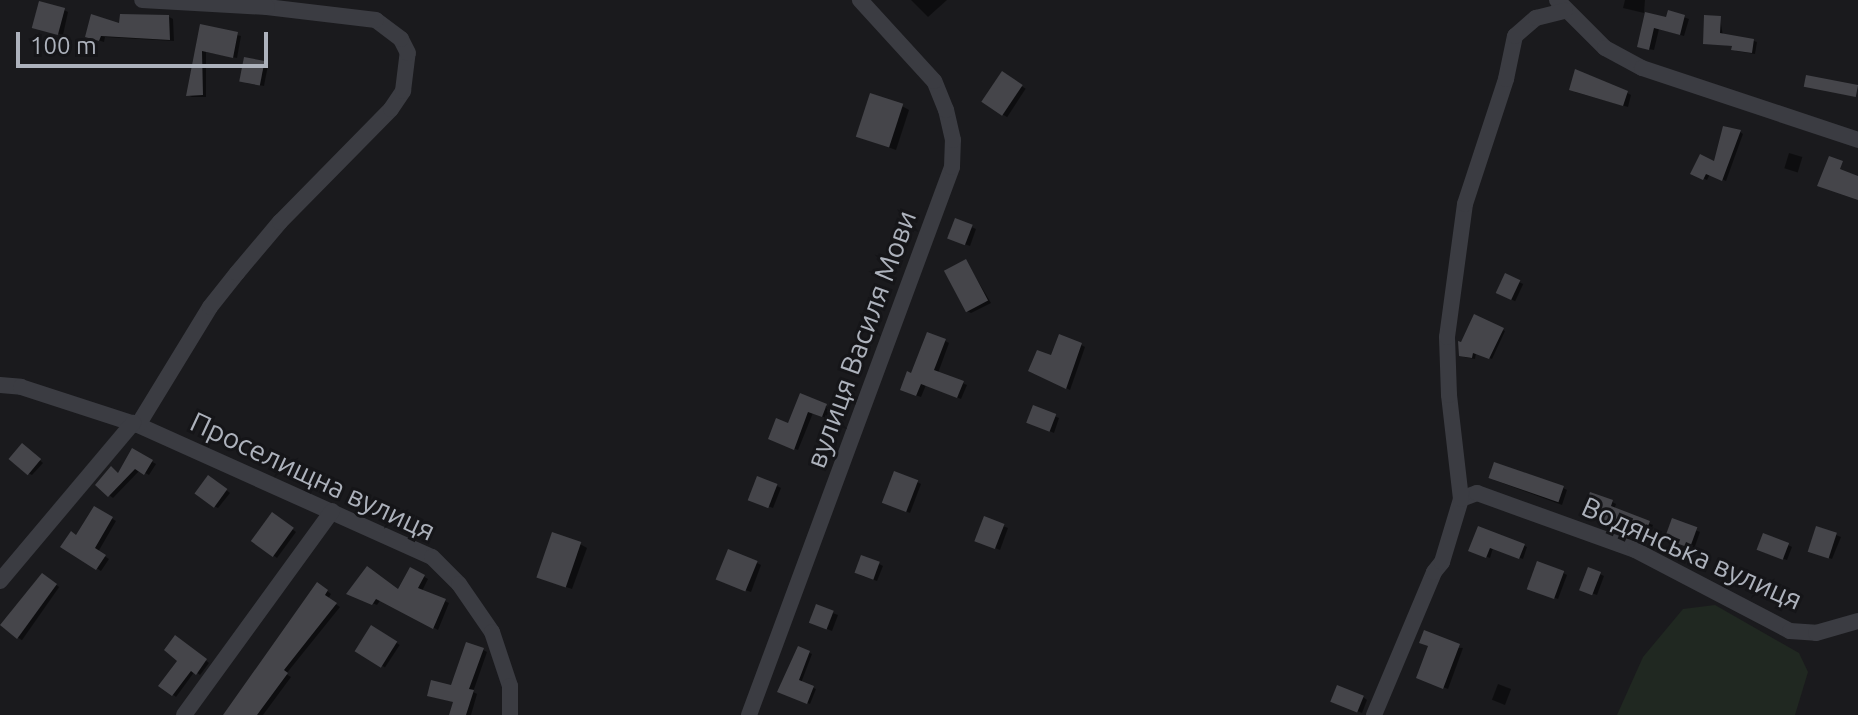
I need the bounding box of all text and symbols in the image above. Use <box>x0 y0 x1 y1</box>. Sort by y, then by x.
scale bar <box>20 16 272 66</box>
text: 100 m <box>30 32 97 59</box>
street label: вулиця Василя Мови <box>799 206 923 472</box>
street label: Проселищна вулиця <box>185 404 441 548</box>
street label: Водянська вулиця <box>1577 489 1807 617</box>

